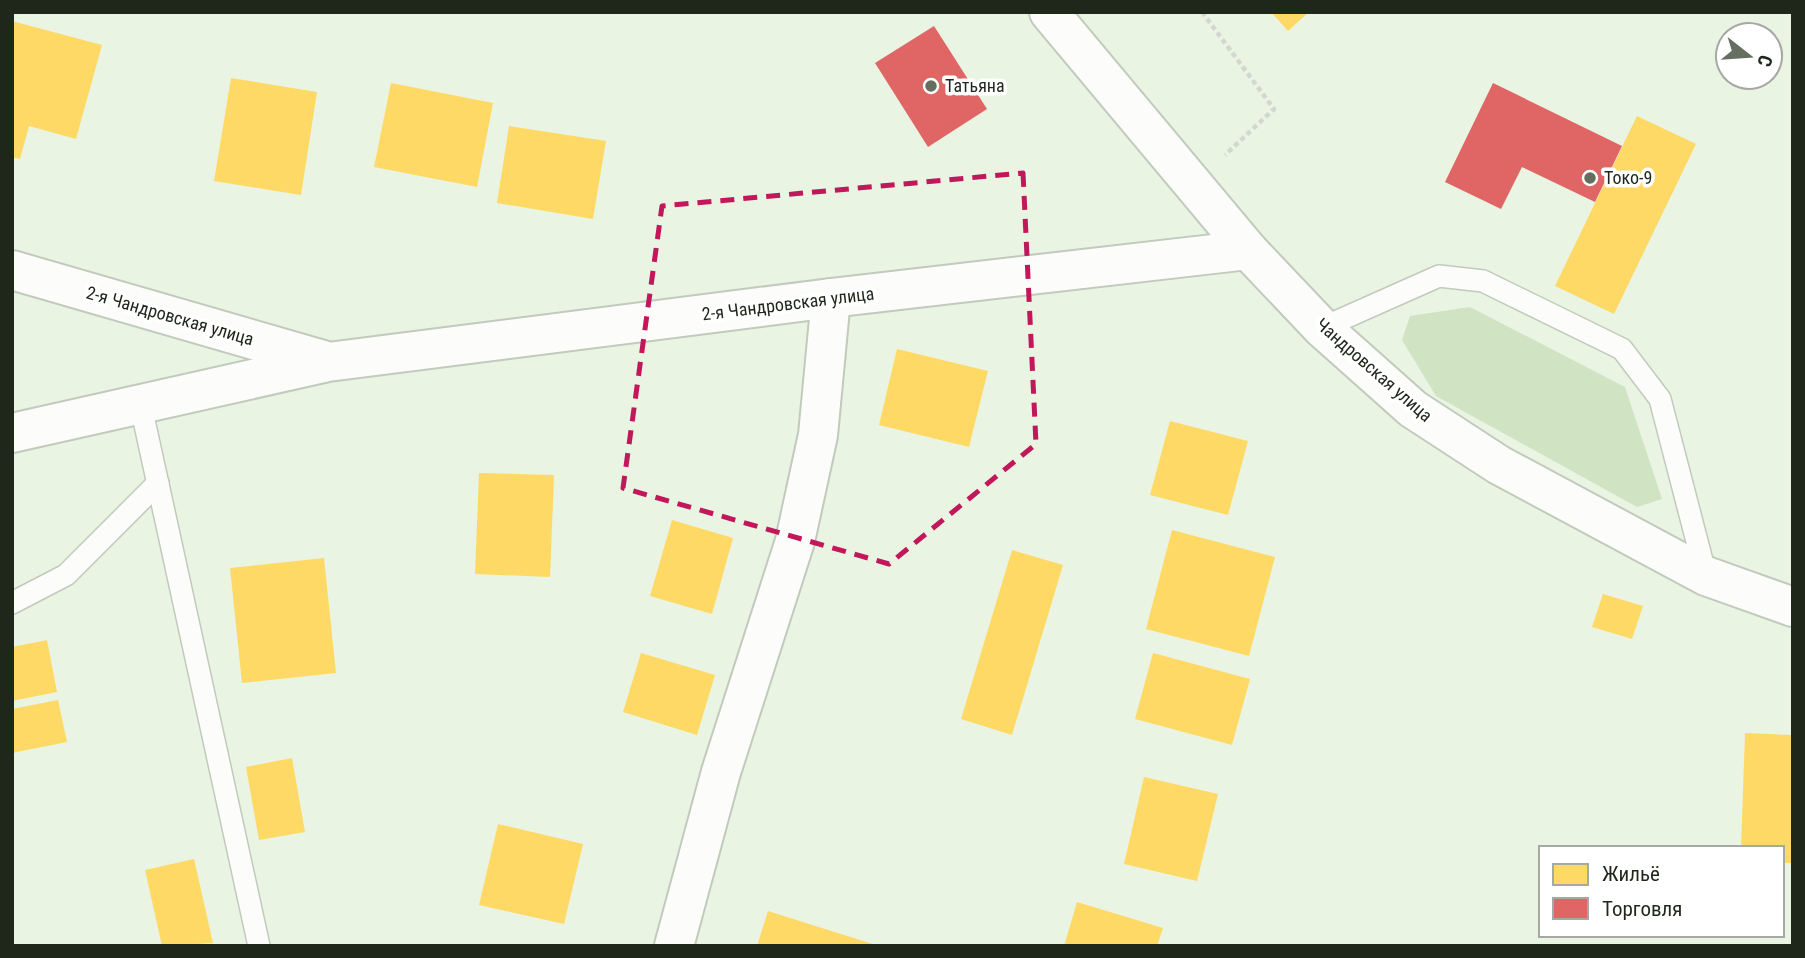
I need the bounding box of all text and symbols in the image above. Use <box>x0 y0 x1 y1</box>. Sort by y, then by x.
north arrow <box>1714 21 1784 91</box>
text: С <box>1752 52 1777 70</box>
place label: Татьяна <box>945 75 1005 96</box>
marker: Татьяна <box>923 78 939 94</box>
place label: Токо-9 <box>1604 167 1652 188</box>
marker: Токо-9 <box>1582 170 1598 186</box>
street label: 2-я Чандровская улица <box>84 282 256 350</box>
street label: 2-я Чандровская улица <box>701 283 875 324</box>
street label: Чандровская улица <box>1312 313 1437 426</box>
legend <box>1539 846 1784 937</box>
text: Жильё <box>1602 862 1660 886</box>
text: Торговля <box>1602 897 1682 921</box>

